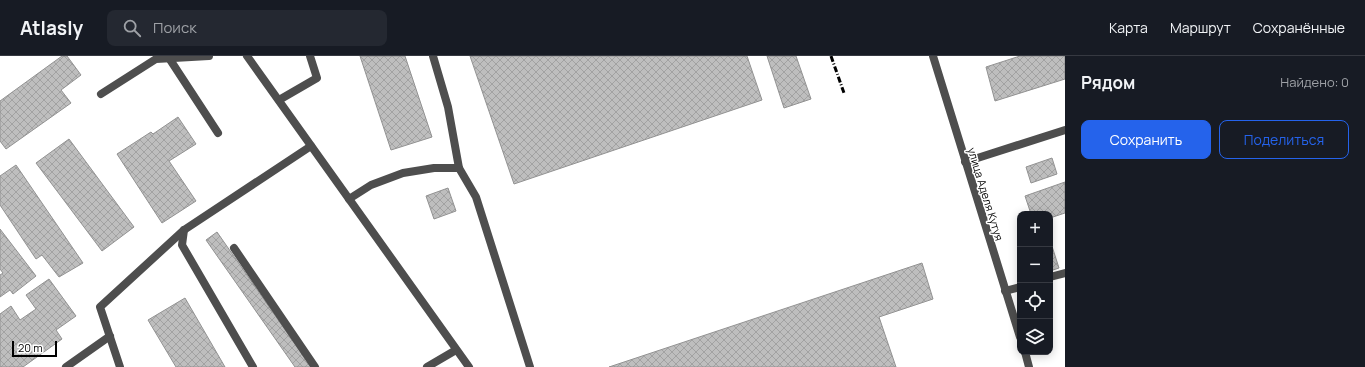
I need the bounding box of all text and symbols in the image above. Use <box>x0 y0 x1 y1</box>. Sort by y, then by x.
search box <box>107 10 387 46</box>
text: Atlasly <box>20 15 83 41</box>
icon: search <box>121 17 143 39</box>
text: Поиск <box>153 17 197 38</box>
text: Карта <box>1109 18 1148 37</box>
text: Маршрут <box>1170 18 1231 37</box>
text: Сохранённые <box>1253 18 1345 37</box>
text: Рядом <box>1081 71 1135 94</box>
text: Найдено: 0 <box>1280 73 1349 91</box>
button: Сохранить <box>1081 120 1211 159</box>
button: Поделиться <box>1219 120 1349 159</box>
street label: улица Аделя Кутуя <box>965 145 1007 243</box>
map controls <box>1017 211 1053 355</box>
button: + <box>1017 211 1053 247</box>
button: − <box>1017 247 1053 283</box>
button: locate <box>1017 283 1053 319</box>
button: layers <box>1017 319 1053 355</box>
scale bar <box>12 339 57 358</box>
text: 20 m <box>18 340 43 355</box>

